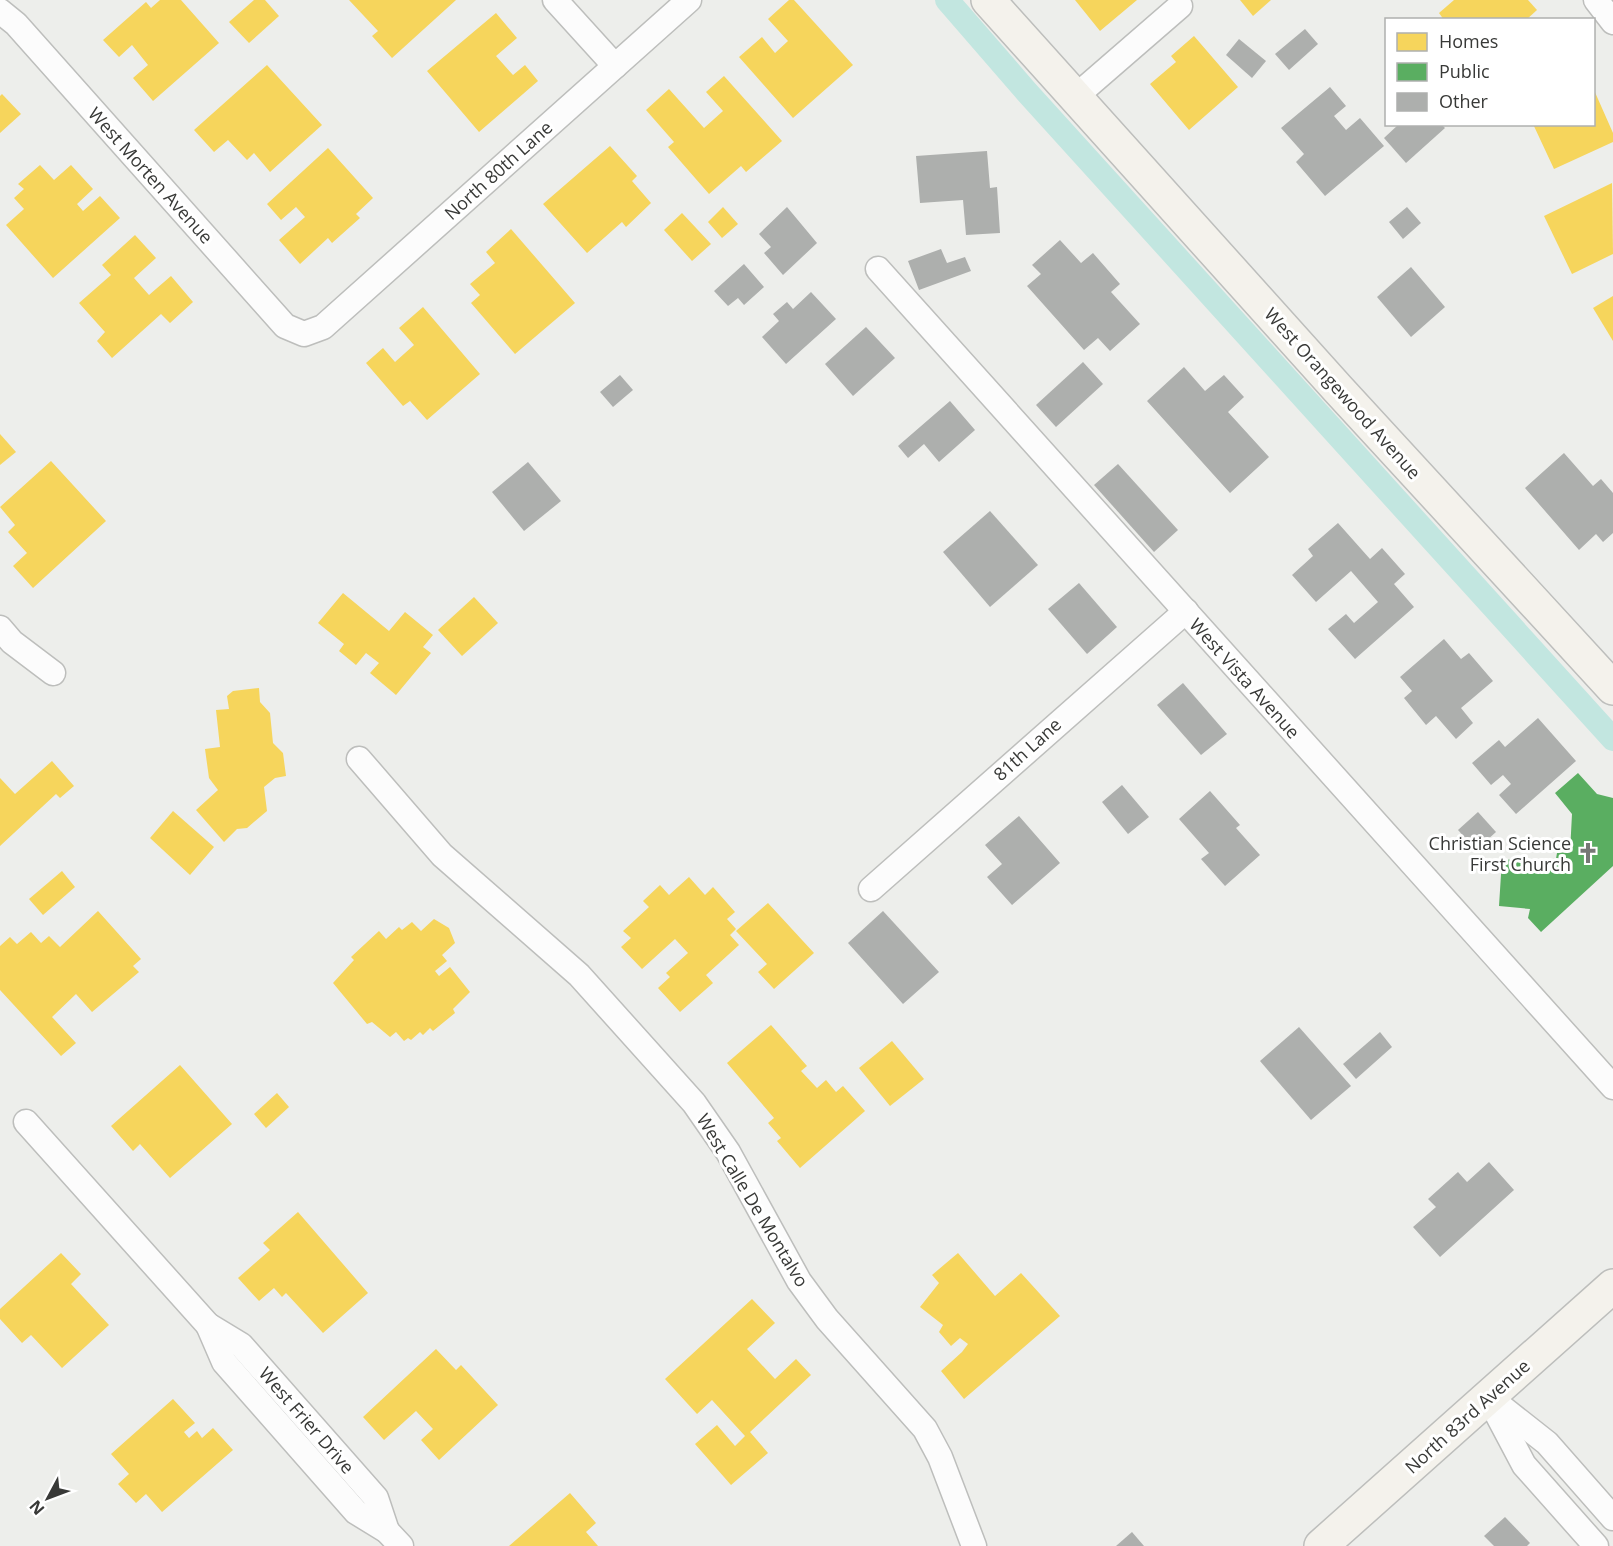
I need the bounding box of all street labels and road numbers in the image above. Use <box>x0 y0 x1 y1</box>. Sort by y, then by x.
street label: West Morten Avenue <box>83 102 219 248</box>
street label: North 80th Lane <box>439 115 557 225</box>
street label: West Orangewood Avenue <box>1260 302 1426 484</box>
street label: West Vista Avenue <box>1185 613 1305 743</box>
street label: 81th Lane <box>988 712 1066 786</box>
street label: West Calle De Montalvo <box>692 1109 814 1291</box>
street label: North 83rd Avenue <box>1399 1353 1535 1479</box>
street label: West Frier Drive <box>254 1362 360 1478</box>

